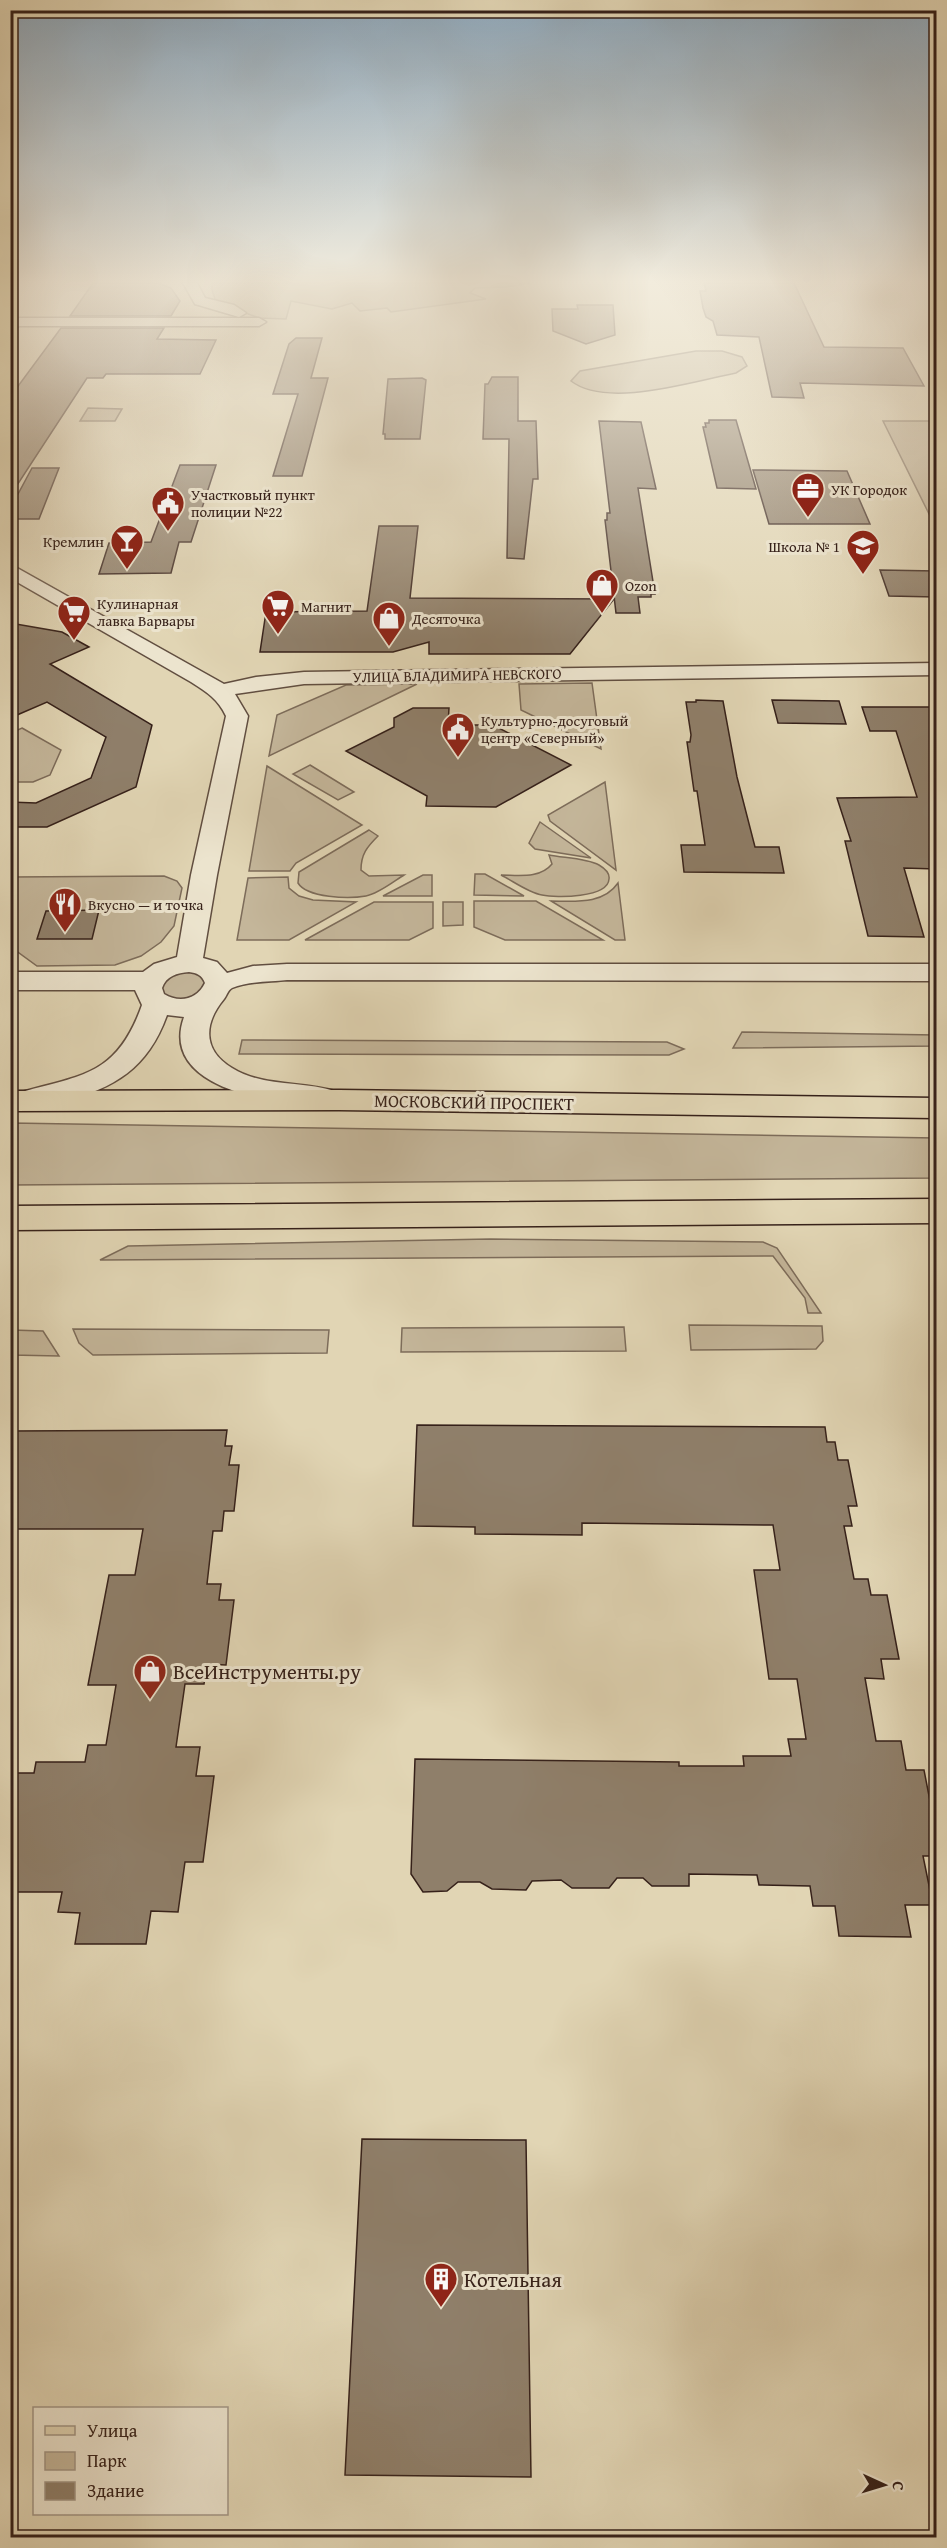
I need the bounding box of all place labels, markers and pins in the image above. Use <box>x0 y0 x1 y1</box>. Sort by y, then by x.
office icon: УК Городок <box>790 471 826 518</box>
place label: УК Городок <box>831 479 907 500</box>
place label: Участковый пункт полиции №22 <box>191 484 315 522</box>
public building icon: Участковый пункт полиции №22 <box>150 485 186 532</box>
bar icon: Кремлин <box>109 523 145 570</box>
school or university icon: Школа № 1 <box>845 528 881 575</box>
place label: Кремлин <box>43 531 104 552</box>
place label: Школа № 1 <box>769 536 840 557</box>
shop icon: Ozon <box>584 567 620 614</box>
place label: Ozon <box>625 575 657 596</box>
supermarket icon: Магнит <box>260 588 296 635</box>
place label: Кулинарная лавка Варвары <box>97 593 195 631</box>
supermarket icon: Кулинарная лавка Варвары <box>56 594 92 641</box>
place label: Магнит <box>301 596 352 617</box>
shop icon: Десяточка <box>371 600 407 647</box>
place label: Десяточка <box>411 608 482 629</box>
place label: Культурно-досуговый центр «Северный» <box>481 710 629 748</box>
public building icon: Культурно-досуговый центр «Северный» <box>440 711 476 758</box>
restaurant icon: Вкусно — и точка <box>47 886 83 933</box>
place label: Вкусно — и точка <box>88 894 204 915</box>
shop icon: ВсеИнструменты.ру <box>132 1653 168 1700</box>
place label: ВсеИнструменты.ру <box>173 1656 361 1687</box>
building icon: Котельная <box>423 2261 459 2308</box>
place label: Котельная <box>464 2264 562 2295</box>

